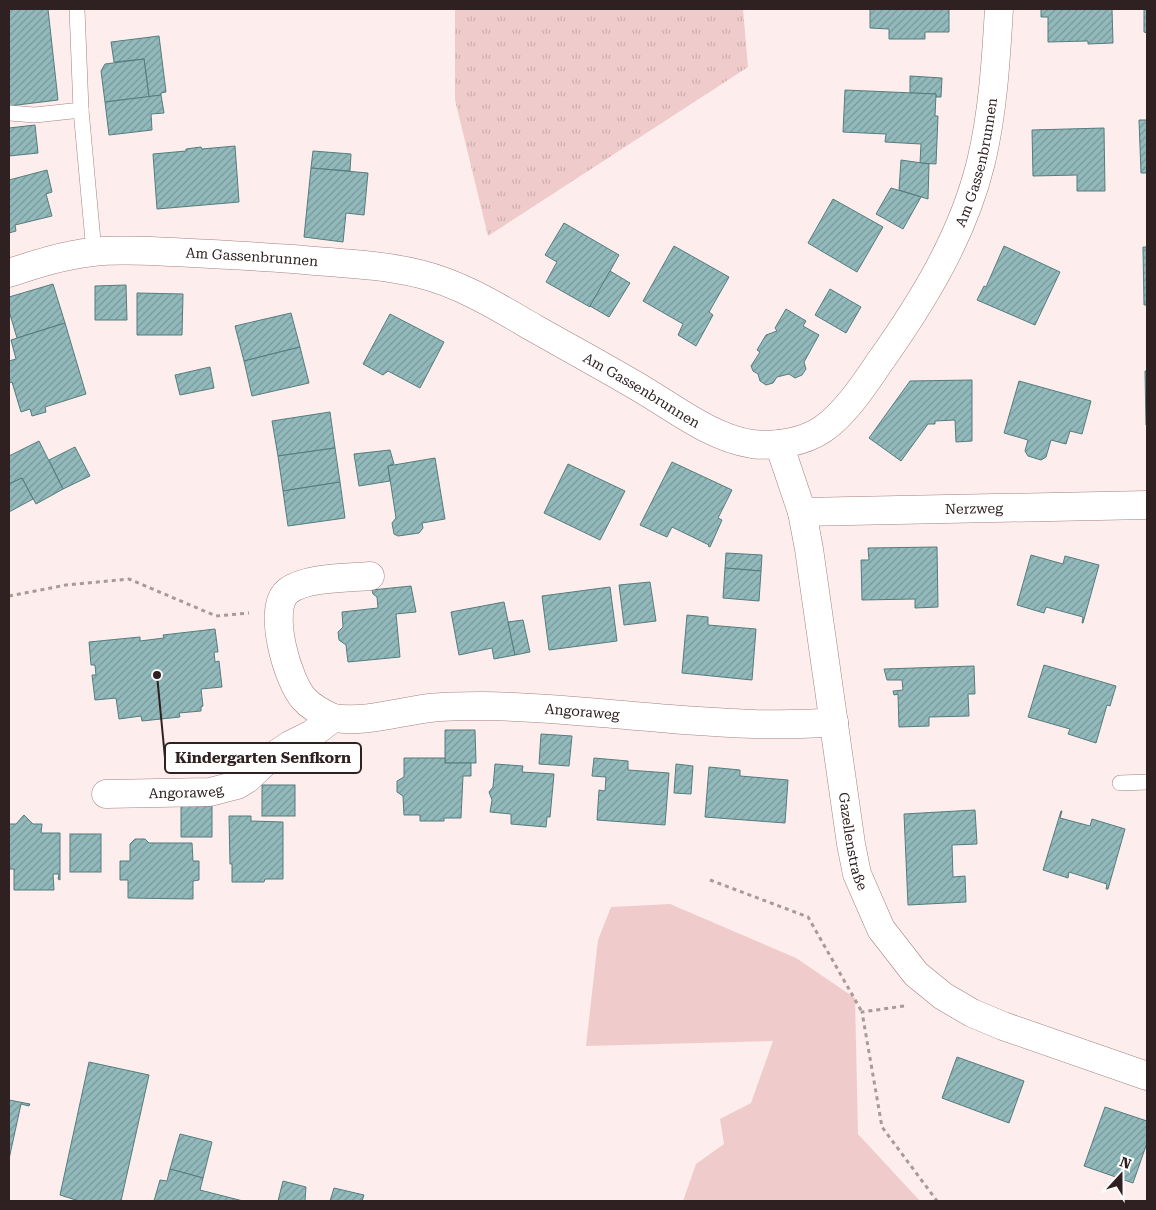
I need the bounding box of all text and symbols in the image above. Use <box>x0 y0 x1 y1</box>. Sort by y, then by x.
street label: Am Gassenbrunnen <box>952 97 1000 229</box>
street label: Am Gassenbrunnen <box>185 245 319 269</box>
street label: Am Gassenbrunnen <box>581 349 703 431</box>
street label: Nerzweg <box>945 500 1003 517</box>
street label: Angoraweg <box>544 701 620 723</box>
callout: Kindergarten Senfkorn <box>165 743 361 773</box>
text: Kindergarten Senfkorn <box>175 749 351 767</box>
street label: Angoraweg <box>148 781 225 801</box>
street label: Gazellenstraße <box>836 791 871 893</box>
north arrow <box>1096 1150 1146 1200</box>
text: N <box>1118 1153 1134 1172</box>

